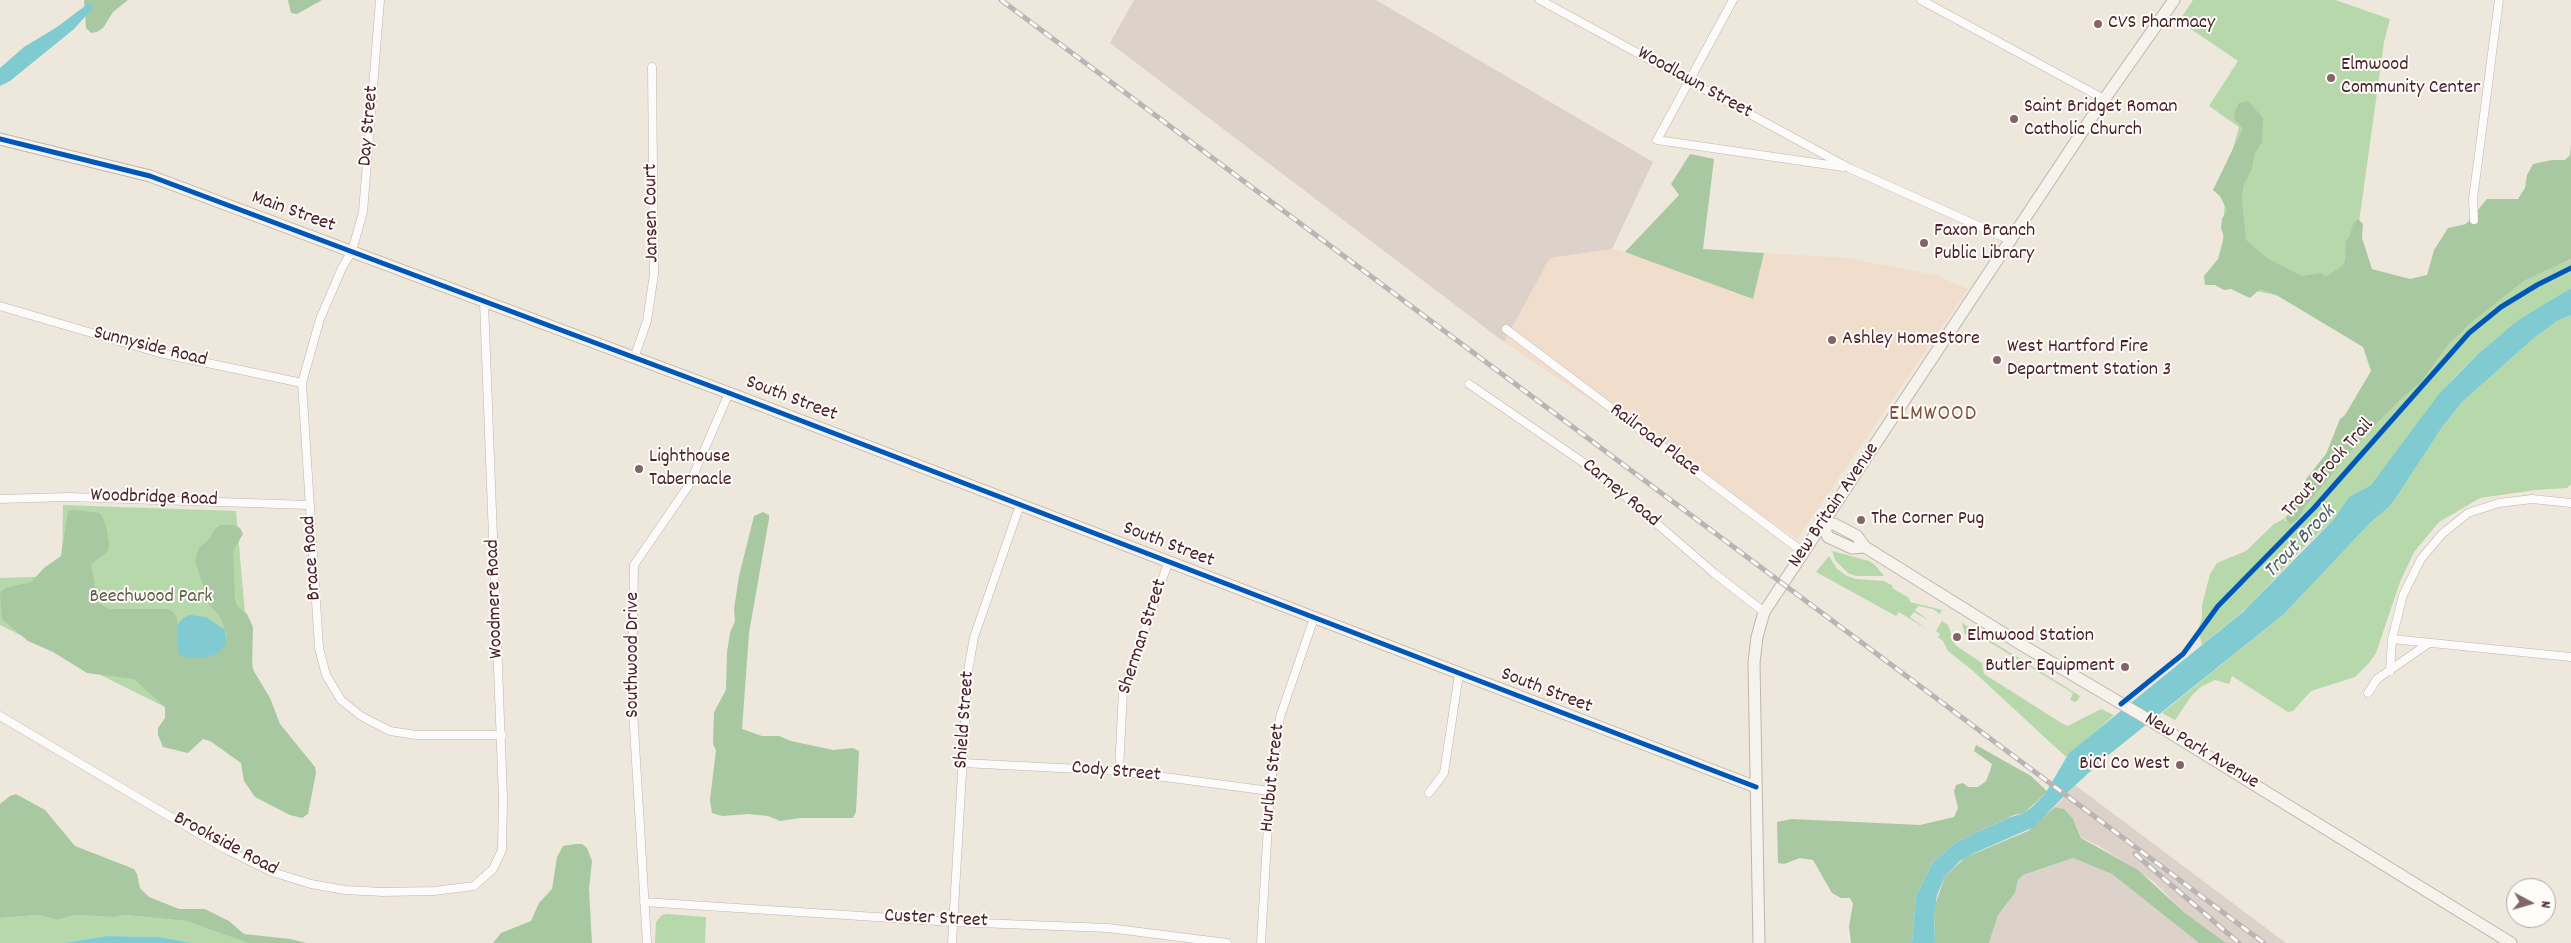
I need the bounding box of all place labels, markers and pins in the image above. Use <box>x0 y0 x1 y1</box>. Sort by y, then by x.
place label: CVS Pharmacy <box>2108 12 2215 36</box>
marker: CVS Pharmacy <box>2092 18 2104 30</box>
place label: Elmwood Community Center <box>2341 54 2480 101</box>
marker: Elmwood Community Center <box>2325 72 2337 84</box>
place label: Saint Bridget Roman Catholic Church <box>2024 96 2178 143</box>
marker: Saint Bridget Roman Catholic Church <box>2008 113 2020 125</box>
place label: Faxon Branch Public Library <box>1934 220 2035 267</box>
marker: Faxon Branch Public Library <box>1918 237 1930 249</box>
place label: Ashley HomeStore <box>1842 328 1980 352</box>
marker: Ashley HomeStore <box>1826 334 1838 346</box>
place label: West Hartford Fire Department Station 3 <box>2007 336 2171 383</box>
marker: West Hartford Fire Department Station 3 <box>1991 354 2003 366</box>
place label: Lighthouse Tabernacle <box>649 446 731 493</box>
marker: Lighthouse Tabernacle <box>633 463 645 475</box>
place label: The Corner Pug <box>1871 508 1984 532</box>
marker: The Corner Pug <box>1855 514 1867 526</box>
place label: Elmwood Station <box>1967 625 2094 649</box>
marker: Elmwood Station <box>1951 631 1963 643</box>
place label: Butler Equipment <box>1985 655 2115 679</box>
marker: Butler Equipment <box>2119 661 2131 673</box>
place label: BiCi Co West <box>2079 753 2170 777</box>
marker: BiCi Co West <box>2174 759 2186 771</box>

